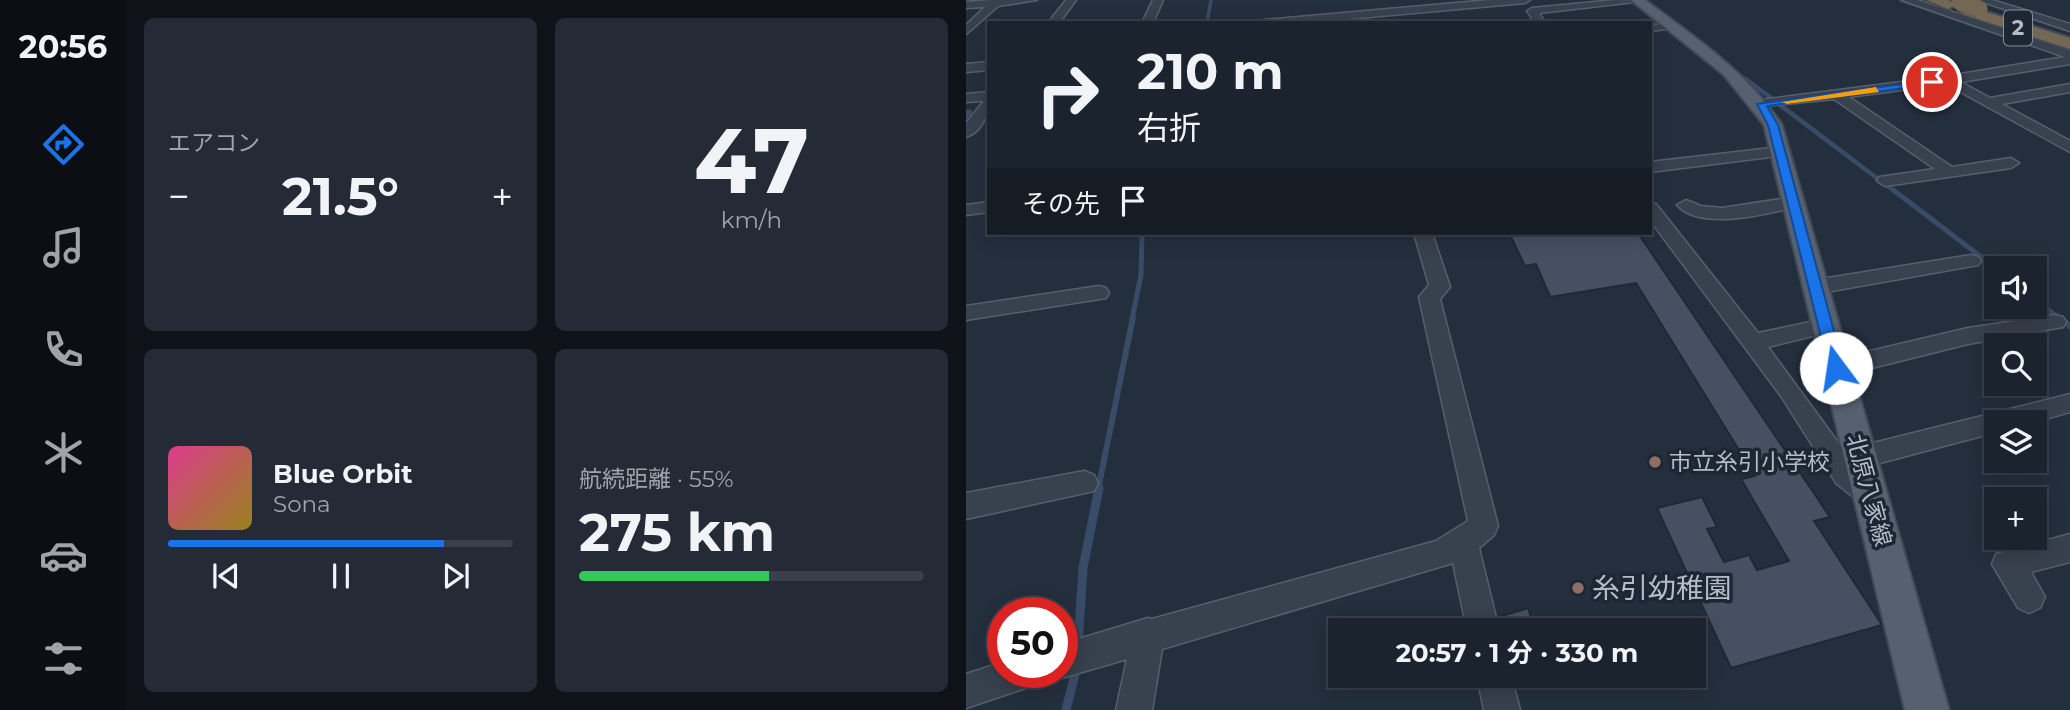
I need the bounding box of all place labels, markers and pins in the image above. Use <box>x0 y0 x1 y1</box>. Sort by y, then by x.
pin <box>1902 52 1962 112</box>
place label: 市立糸引小学校 <box>1669 448 1830 476</box>
marker: 市立糸引小学校 <box>1647 454 1663 470</box>
place label: 糸引幼稚園 <box>1592 571 1732 605</box>
marker: 糸引幼稚園 <box>1570 580 1586 596</box>

